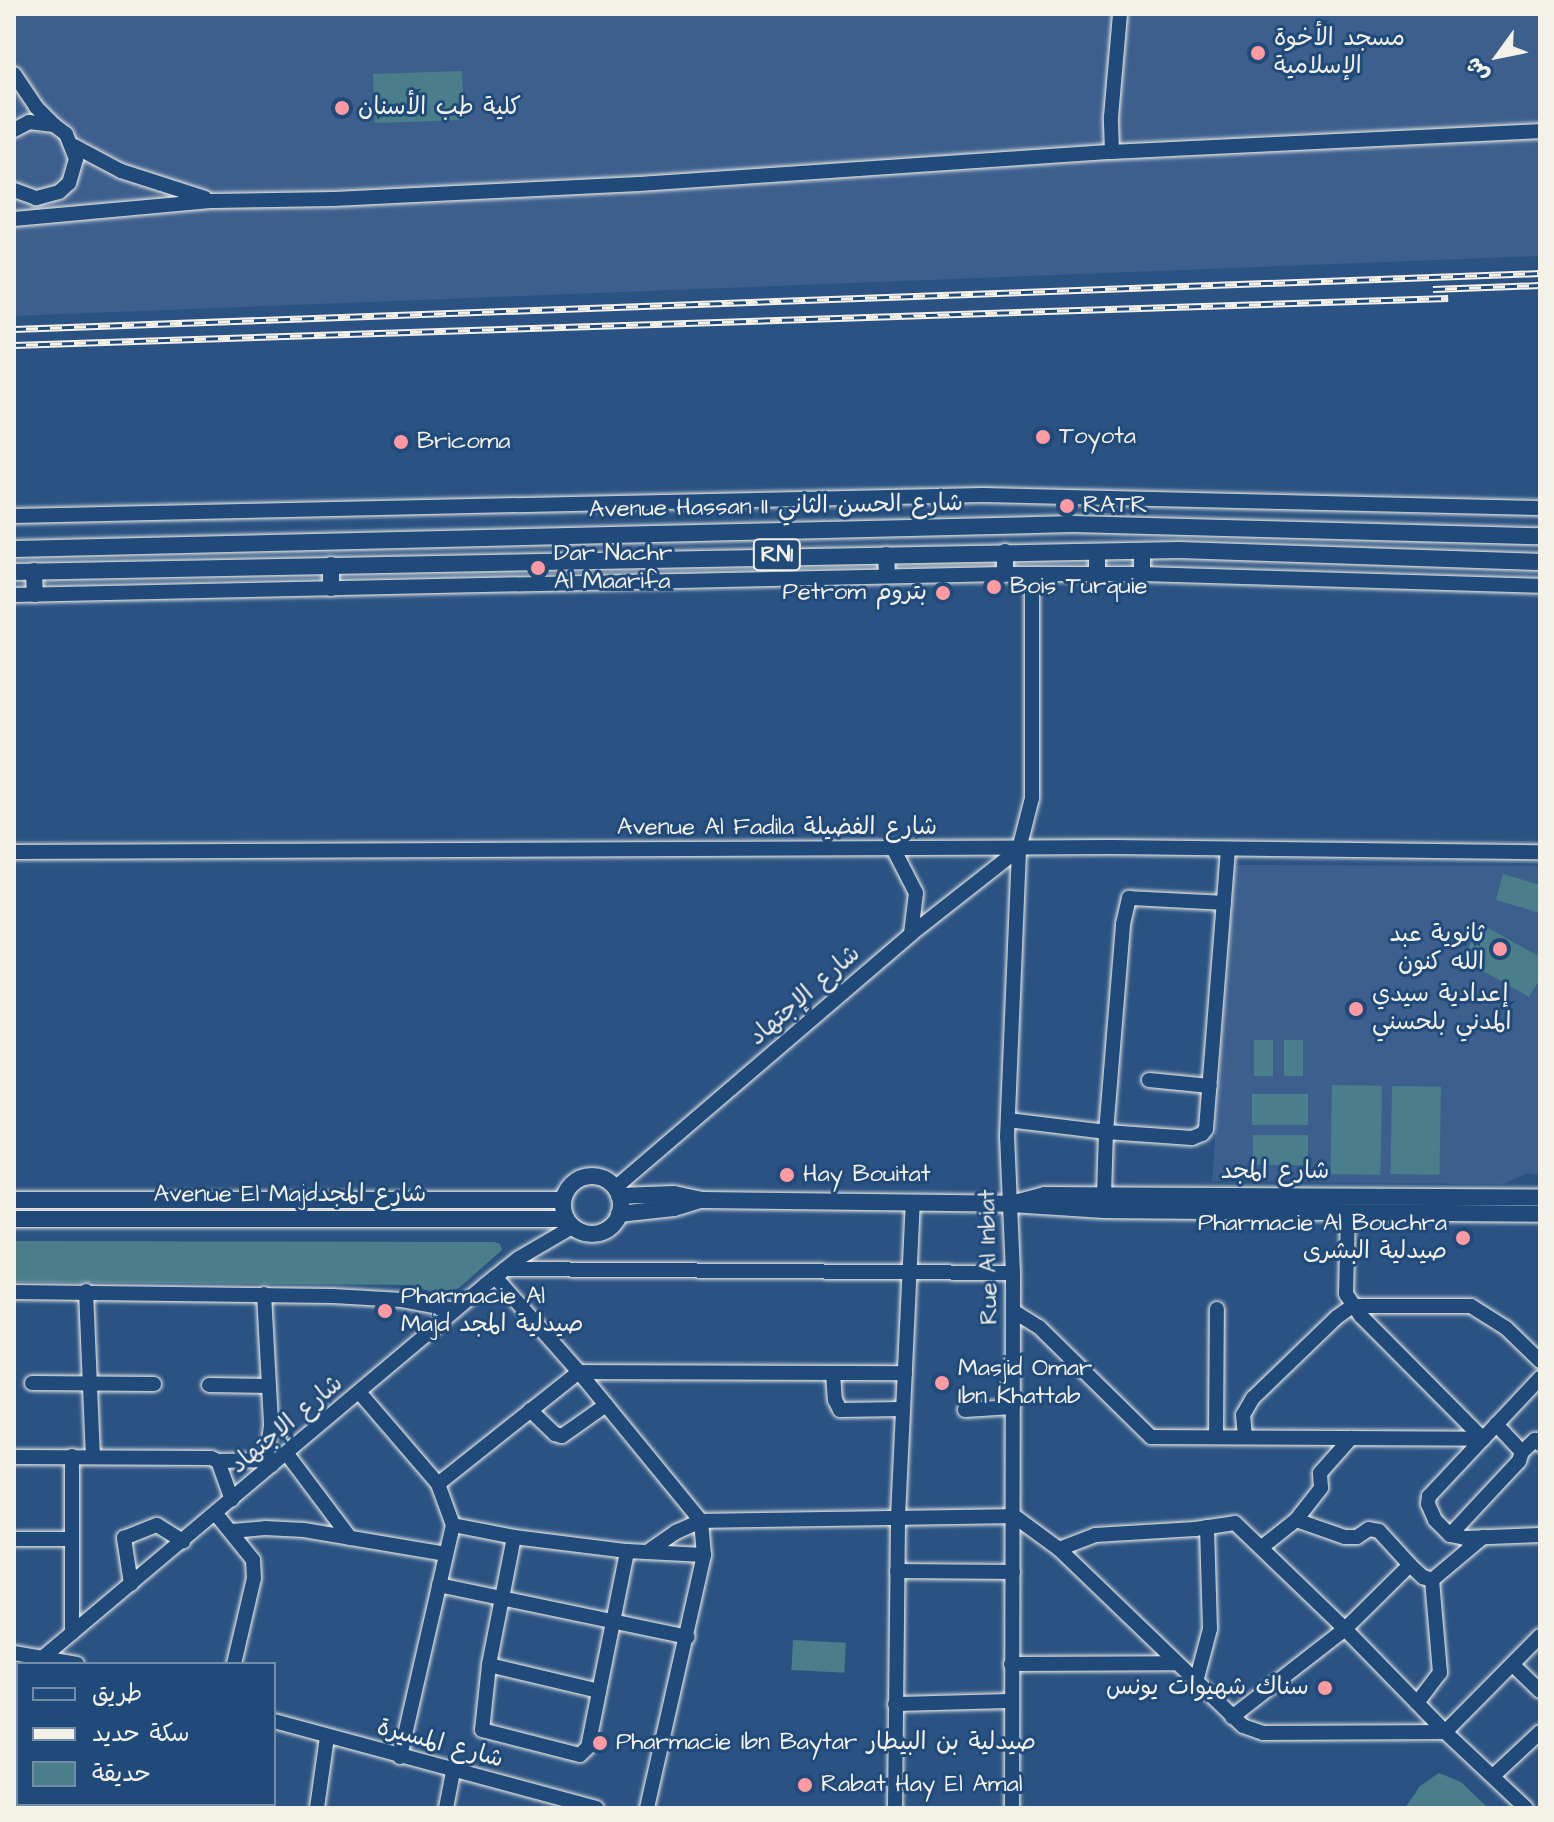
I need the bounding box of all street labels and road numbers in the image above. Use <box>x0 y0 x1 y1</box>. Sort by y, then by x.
street label: Avenue Hassan II شارع الحسن الثاني <box>589 489 963 525</box>
road number: RN1 <box>751 537 803 573</box>
street label: Avenue Al Fadila شارع الفضيلة <box>617 814 937 842</box>
street label: شارع الإجتهاد <box>743 940 867 1052</box>
street label: شارع المجد <box>1221 1158 1329 1186</box>
street label: Avenue El Majdشارع المجد <box>154 1181 426 1209</box>
street label: Rue Al Inbiat <box>973 1189 1005 1325</box>
street label: شارع الإجتهاد <box>225 1370 349 1480</box>
street label: شارع المسيرة <box>374 1713 506 1775</box>

